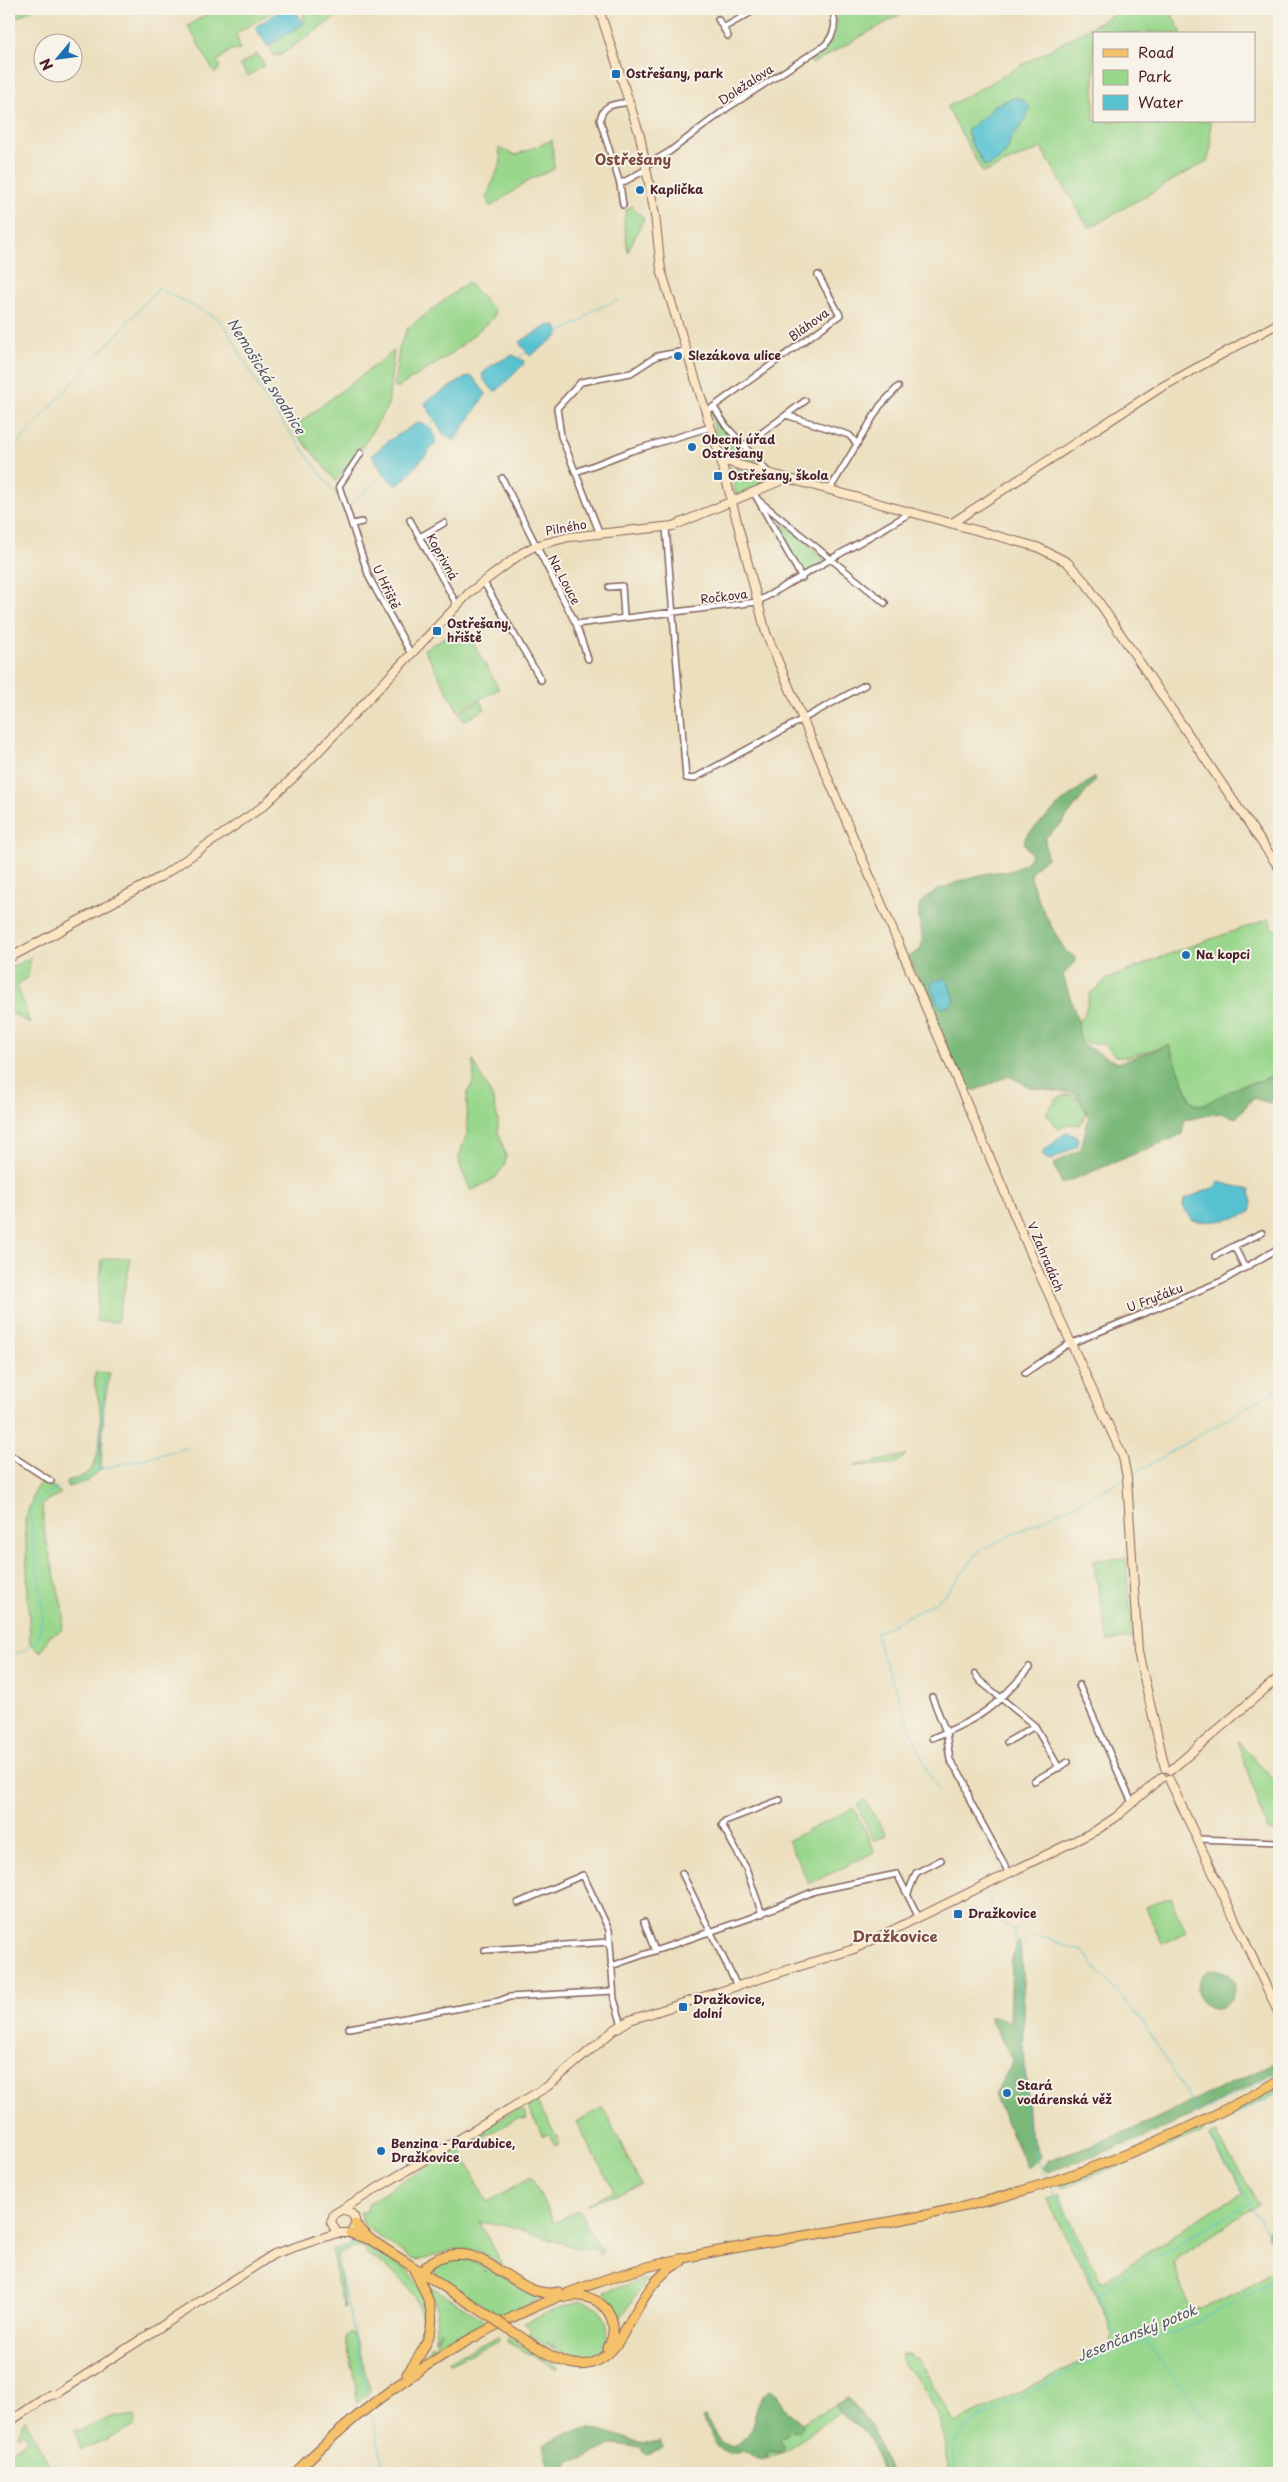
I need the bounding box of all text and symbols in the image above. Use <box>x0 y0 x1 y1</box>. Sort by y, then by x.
north arrow <box>32 32 82 82</box>
legend <box>1093 32 1256 122</box>
text: Road <box>1138 40 1174 63</box>
text: N <box>34 55 58 74</box>
street label: Doležalova <box>714 59 777 109</box>
place label: Ostřešany, park <box>626 64 723 82</box>
text: Park <box>1138 64 1172 87</box>
marker: Ostřešany, park <box>610 68 622 80</box>
text: Water <box>1138 90 1183 113</box>
district label: Ostřešany <box>595 147 672 170</box>
place label: Kaplička <box>650 180 703 198</box>
marker: Kaplička <box>634 184 646 196</box>
street label: Bláhova <box>785 303 833 345</box>
water label: Nemošická svodnice <box>222 314 312 440</box>
place label: Slezákova ulice <box>688 346 782 364</box>
marker: Slezákova ulice <box>672 350 684 362</box>
place label: Obecní úřad Ostřešany <box>702 430 775 462</box>
marker: Obecní úřad Ostřešany <box>686 441 698 453</box>
place label: Ostřešany, škola <box>728 466 829 484</box>
marker: Ostřešany, škola <box>712 470 724 482</box>
street label: Pilného <box>544 515 588 539</box>
street label: Koprivná <box>423 530 463 583</box>
street label: Na Louce <box>544 552 586 608</box>
street label: U Hřiště <box>369 561 405 612</box>
street label: Ročkova <box>699 584 749 608</box>
place label: Ostřešany, hřiště <box>447 614 511 646</box>
marker: Ostřešany, hřiště <box>431 625 443 637</box>
place label: Na kopci <box>1196 945 1251 963</box>
marker: Na kopci <box>1180 949 1192 961</box>
street label: V Zahradách <box>1023 1219 1069 1294</box>
street label: U Fryčáku <box>1124 1278 1185 1316</box>
place label: Dražkovice <box>968 1904 1037 1922</box>
marker: Dražkovice <box>952 1908 964 1920</box>
district label: Dražkovice <box>852 1924 938 1947</box>
place label: Dražkovice, dolní <box>693 1990 765 2022</box>
marker: Dražkovice, dolní <box>677 2001 689 2013</box>
place label: Stará vodárenská věž <box>1017 2076 1112 2108</box>
marker: Stará vodárenská věž <box>1001 2087 1013 2099</box>
place label: Benzina - Pardubice, Dražkovice <box>391 2134 515 2166</box>
marker: Benzina - Pardubice, Dražkovice <box>375 2145 387 2157</box>
water label: Jesenčanský potok <box>1073 2299 1200 2366</box>

